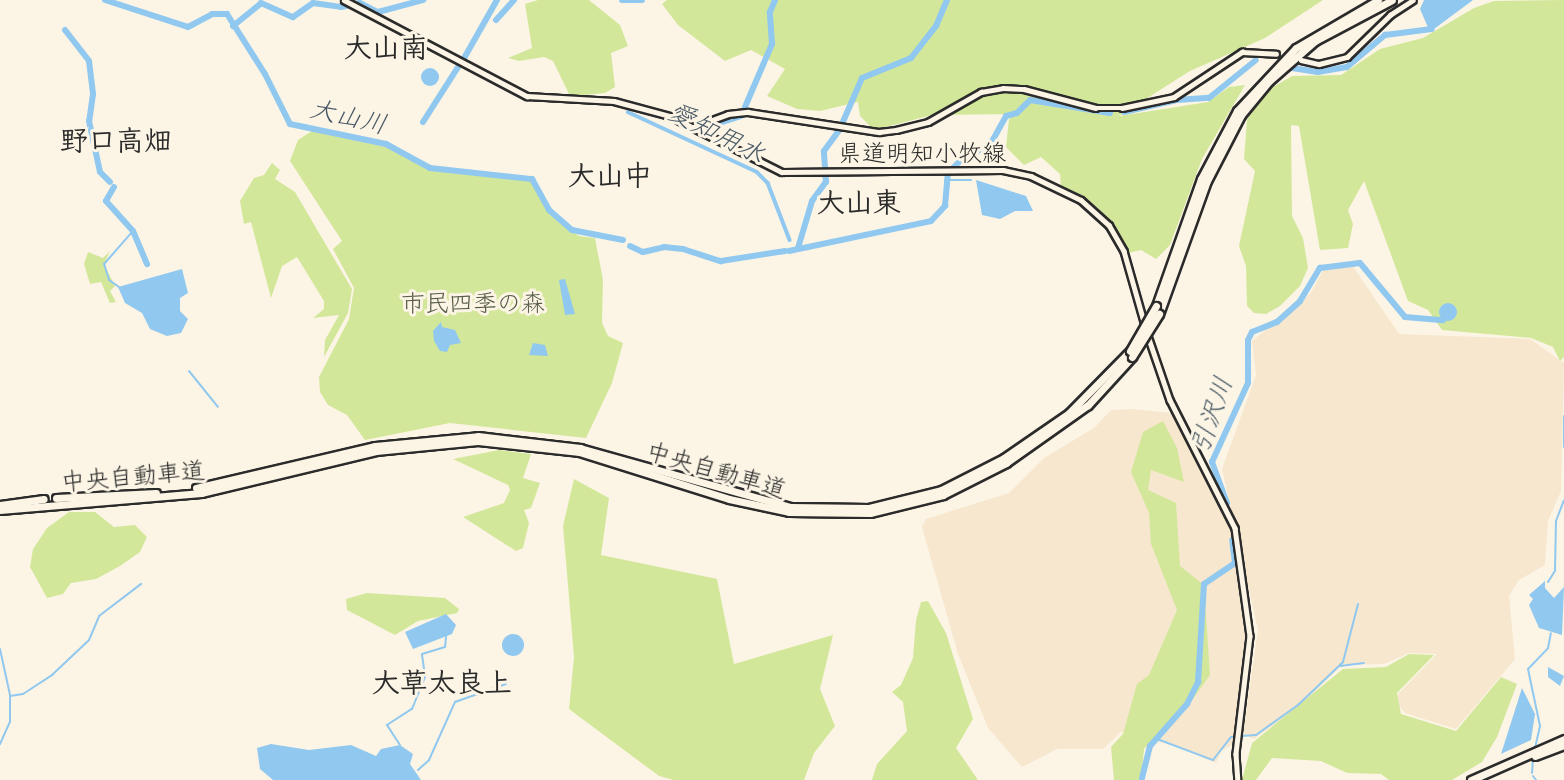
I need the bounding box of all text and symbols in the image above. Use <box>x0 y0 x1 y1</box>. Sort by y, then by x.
district label: 大山南 <box>344 32 428 66</box>
water label: 大山川 <box>306 94 390 142</box>
water label: 愛知用水 <box>663 96 769 172</box>
district label: 野口高畑 <box>60 125 172 159</box>
street label: 県道明知小牧線 <box>838 140 1006 168</box>
district label: 大山中 <box>568 160 652 194</box>
district label: 大山東 <box>817 187 901 221</box>
park label: 市民四季の森 <box>401 290 545 318</box>
water label: 引沢川 <box>1186 373 1240 457</box>
street label: 中央自動車道 <box>643 437 789 505</box>
street label: 中央自動車道 <box>60 456 206 498</box>
district label: 大草太良上 <box>372 667 512 701</box>

